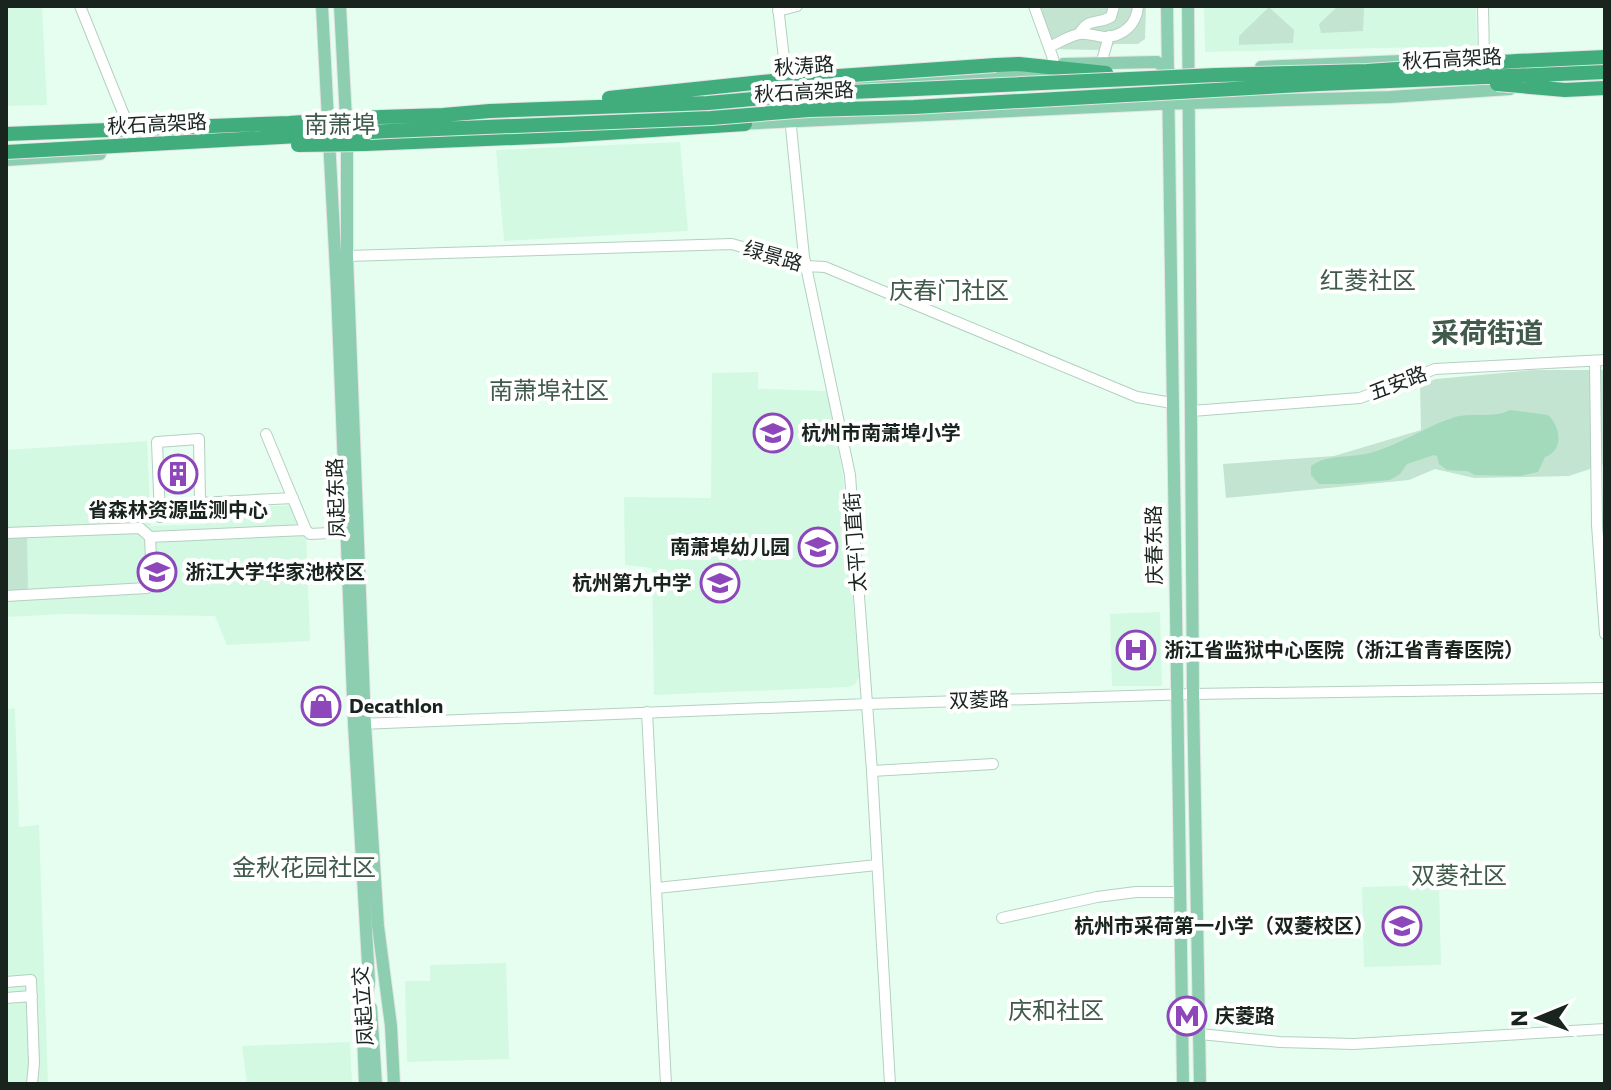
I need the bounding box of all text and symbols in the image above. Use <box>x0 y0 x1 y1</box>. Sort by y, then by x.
street label: 秋石高架路 <box>1401 43 1503 73</box>
street label: 秋涛路 <box>773 51 835 79</box>
street label: 秋石高架路 <box>753 76 855 106</box>
street label: 秋石高架路 <box>106 108 208 138</box>
district label: 南萧埠 <box>304 109 376 138</box>
street label: 绿景路 <box>741 235 805 275</box>
district label: 红菱社区 <box>1320 265 1416 294</box>
district label: 庆春门社区 <box>889 275 1009 304</box>
district label: 采荷街道 <box>1431 315 1543 349</box>
street label: 五安路 <box>1365 360 1430 404</box>
district label: 南萧埠社区 <box>489 375 609 404</box>
school or university icon: 杭州市南萧埠小学 <box>752 412 794 454</box>
place label: 杭州市南萧埠小学 <box>801 420 961 444</box>
building icon: 省森林资源监测中心 <box>157 453 199 495</box>
street label: 凤起东路 <box>322 458 348 538</box>
street label: 太平门直街 <box>839 491 869 593</box>
place label: 省森林资源监测中心 <box>88 497 268 521</box>
street label: 庆春东路 <box>1140 505 1166 585</box>
school or university icon: 南萧埠幼儿园 <box>797 526 839 568</box>
place label: 南萧埠幼儿园 <box>670 534 790 558</box>
school or university icon: 浙江大学华家池校区 <box>136 551 178 593</box>
place label: 浙江大学华家池校区 <box>185 559 365 583</box>
school or university icon: 杭州第九中学 <box>699 562 741 604</box>
place label: 杭州第九中学 <box>572 570 692 594</box>
hospital icon: 浙江省监狱中心医院（浙江省青春医院） <box>1115 629 1157 671</box>
place label: 浙江省监狱中心医院（浙江省青春医院） <box>1164 637 1524 661</box>
shop icon: Decathlon <box>300 685 342 727</box>
street label: 双菱路 <box>949 686 1009 712</box>
place label: Decathlon <box>349 693 443 717</box>
district label: 金秋花园社区 <box>232 852 376 881</box>
district label: 双菱社区 <box>1411 860 1507 889</box>
school or university icon: 杭州市采荷第一小学（双菱校区） <box>1381 905 1423 947</box>
place label: 杭州市采荷第一小学（双菱校区） <box>1074 913 1374 937</box>
street label: 凤起立交 <box>347 965 377 1047</box>
north arrow <box>1499 978 1579 1058</box>
district label: 庆和社区 <box>1008 995 1104 1024</box>
metro station icon: 庆菱路 <box>1166 995 1208 1037</box>
place label: 庆菱路 <box>1215 1003 1275 1027</box>
text: N <box>1505 1010 1532 1027</box>

